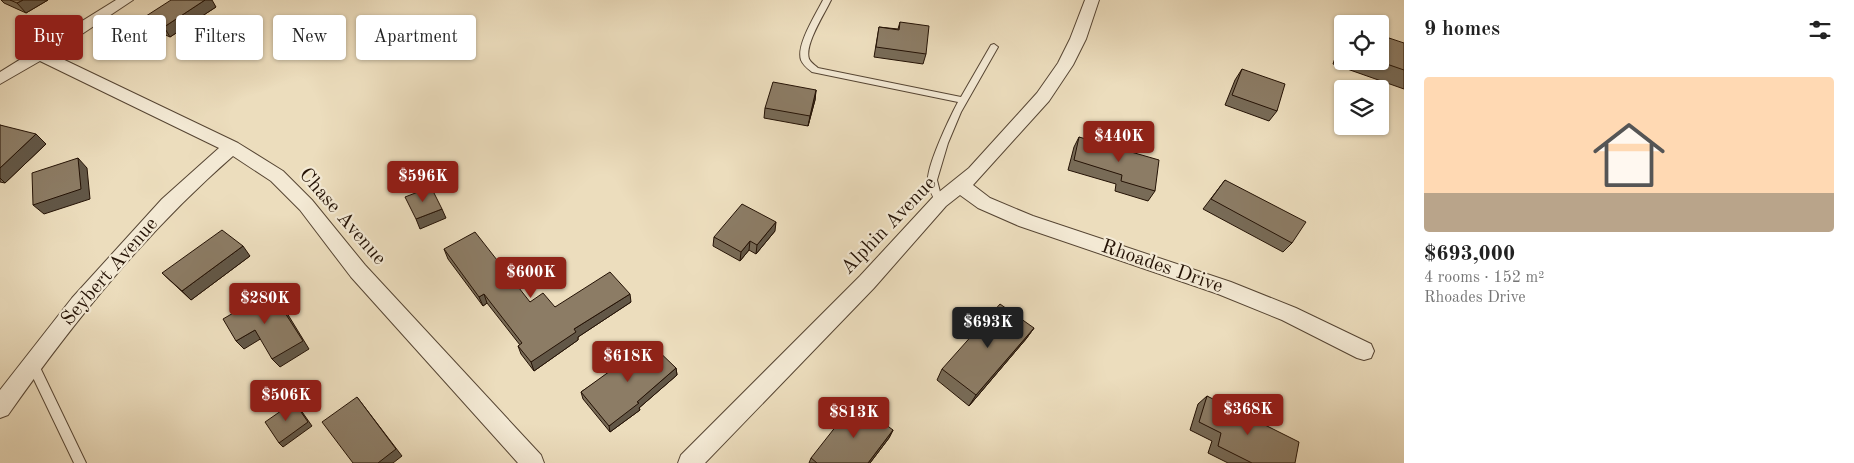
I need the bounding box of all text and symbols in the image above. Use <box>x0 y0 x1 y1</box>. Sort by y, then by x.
chip: Buy <box>15 15 83 60</box>
chip: Rent <box>93 15 166 60</box>
chip: Filters <box>176 15 263 60</box>
chip: New <box>273 15 346 60</box>
chip: Apartment <box>356 15 476 60</box>
map controls <box>1334 15 1389 135</box>
button: locate <box>1334 15 1389 70</box>
icon: filters <box>1806 16 1834 44</box>
text: 9 homes <box>1424 19 1500 40</box>
button: layers <box>1334 80 1389 135</box>
icon: home <box>1584 110 1674 200</box>
pin: $440K <box>1084 120 1154 163</box>
text: $440K <box>1094 129 1144 145</box>
pin: $596K <box>388 160 458 203</box>
street label: Chase Avenue <box>295 165 389 269</box>
text: $596K <box>398 169 448 185</box>
street label: Alphin Avenue <box>838 173 940 279</box>
street label: Seybert Avenue <box>58 214 162 330</box>
street label: Rhoades Drive <box>1099 237 1225 297</box>
text: $693,000 <box>1424 244 1515 265</box>
pin: $600K <box>496 256 566 299</box>
text: $600K <box>506 265 556 281</box>
text: 4 rooms · 152 m² <box>1424 270 1544 286</box>
pin: $280K <box>230 282 300 325</box>
text: Rhoades Drive <box>1424 290 1526 306</box>
text: $280K <box>240 291 290 307</box>
pin: $693K <box>953 306 1023 349</box>
text: $693K <box>963 315 1013 331</box>
pin: $618K <box>593 340 663 383</box>
text: $618K <box>603 349 653 365</box>
pin: $506K <box>251 380 321 422</box>
text: $506K <box>261 388 311 404</box>
pin: $368K <box>1213 394 1283 436</box>
pin: $813K <box>819 396 889 439</box>
text: $368K <box>1223 402 1273 418</box>
text: $813K <box>829 405 879 421</box>

